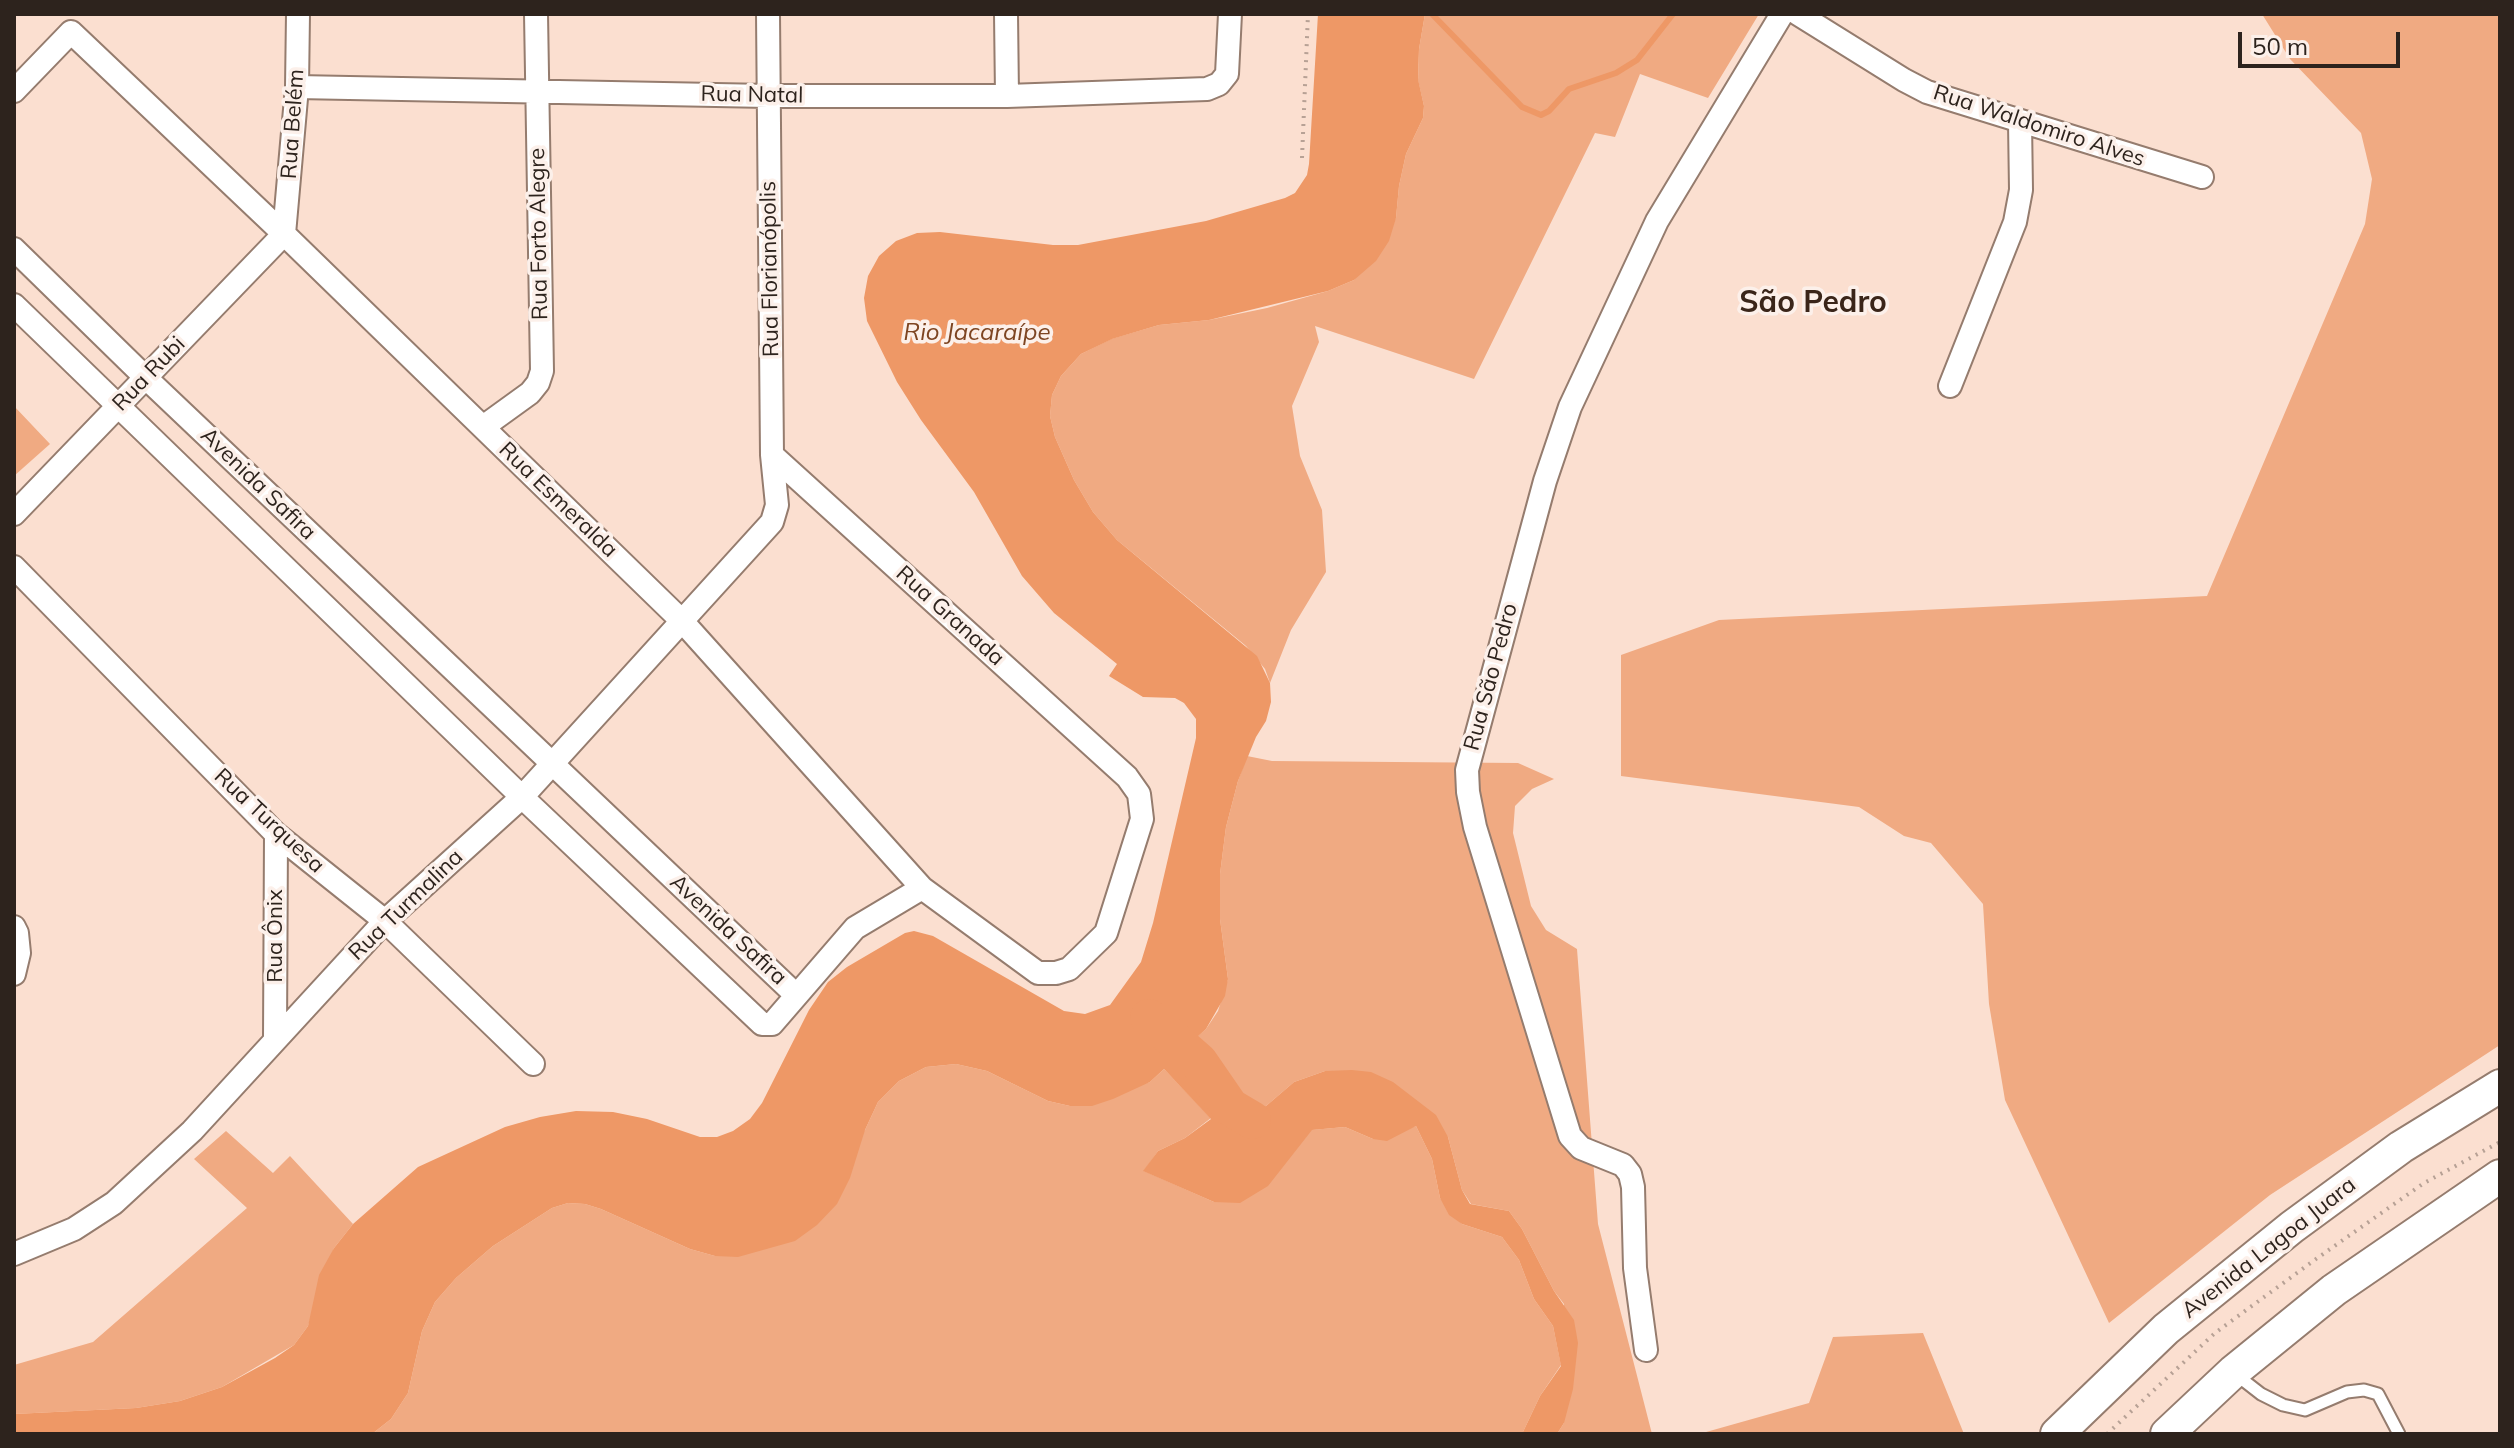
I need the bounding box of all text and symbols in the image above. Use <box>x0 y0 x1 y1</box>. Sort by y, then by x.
scale bar <box>2242 16 2404 66</box>
text: 50 m <box>2252 31 2308 61</box>
street label: Rua Belém <box>276 68 310 180</box>
street label: Rua Waldomiro Alves <box>1930 79 2148 173</box>
street label: Rua Natal <box>700 81 804 109</box>
street label: Rua Forto Alegre <box>524 148 554 320</box>
street label: Rua Florianópolis <box>755 181 785 357</box>
district label: São Pedro <box>1739 285 1887 321</box>
water label: Rio Jacaraípe <box>904 319 1050 347</box>
street label: Rua Rubi <box>107 331 191 417</box>
street label: Avenida Safira <box>195 422 321 546</box>
street label: Rua Esmeralda <box>493 437 623 563</box>
street label: Rua Granada <box>890 561 1010 671</box>
street label: Rua São Pedro <box>1459 600 1523 754</box>
street label: Rua Turquesa <box>208 763 330 879</box>
street label: Rua Turmalina <box>343 844 469 966</box>
street label: Avenida Safira <box>664 869 792 991</box>
street label: Rua Ônix <box>262 889 288 983</box>
street label: Avenida Lagoa Juara <box>2177 1172 2361 1324</box>

